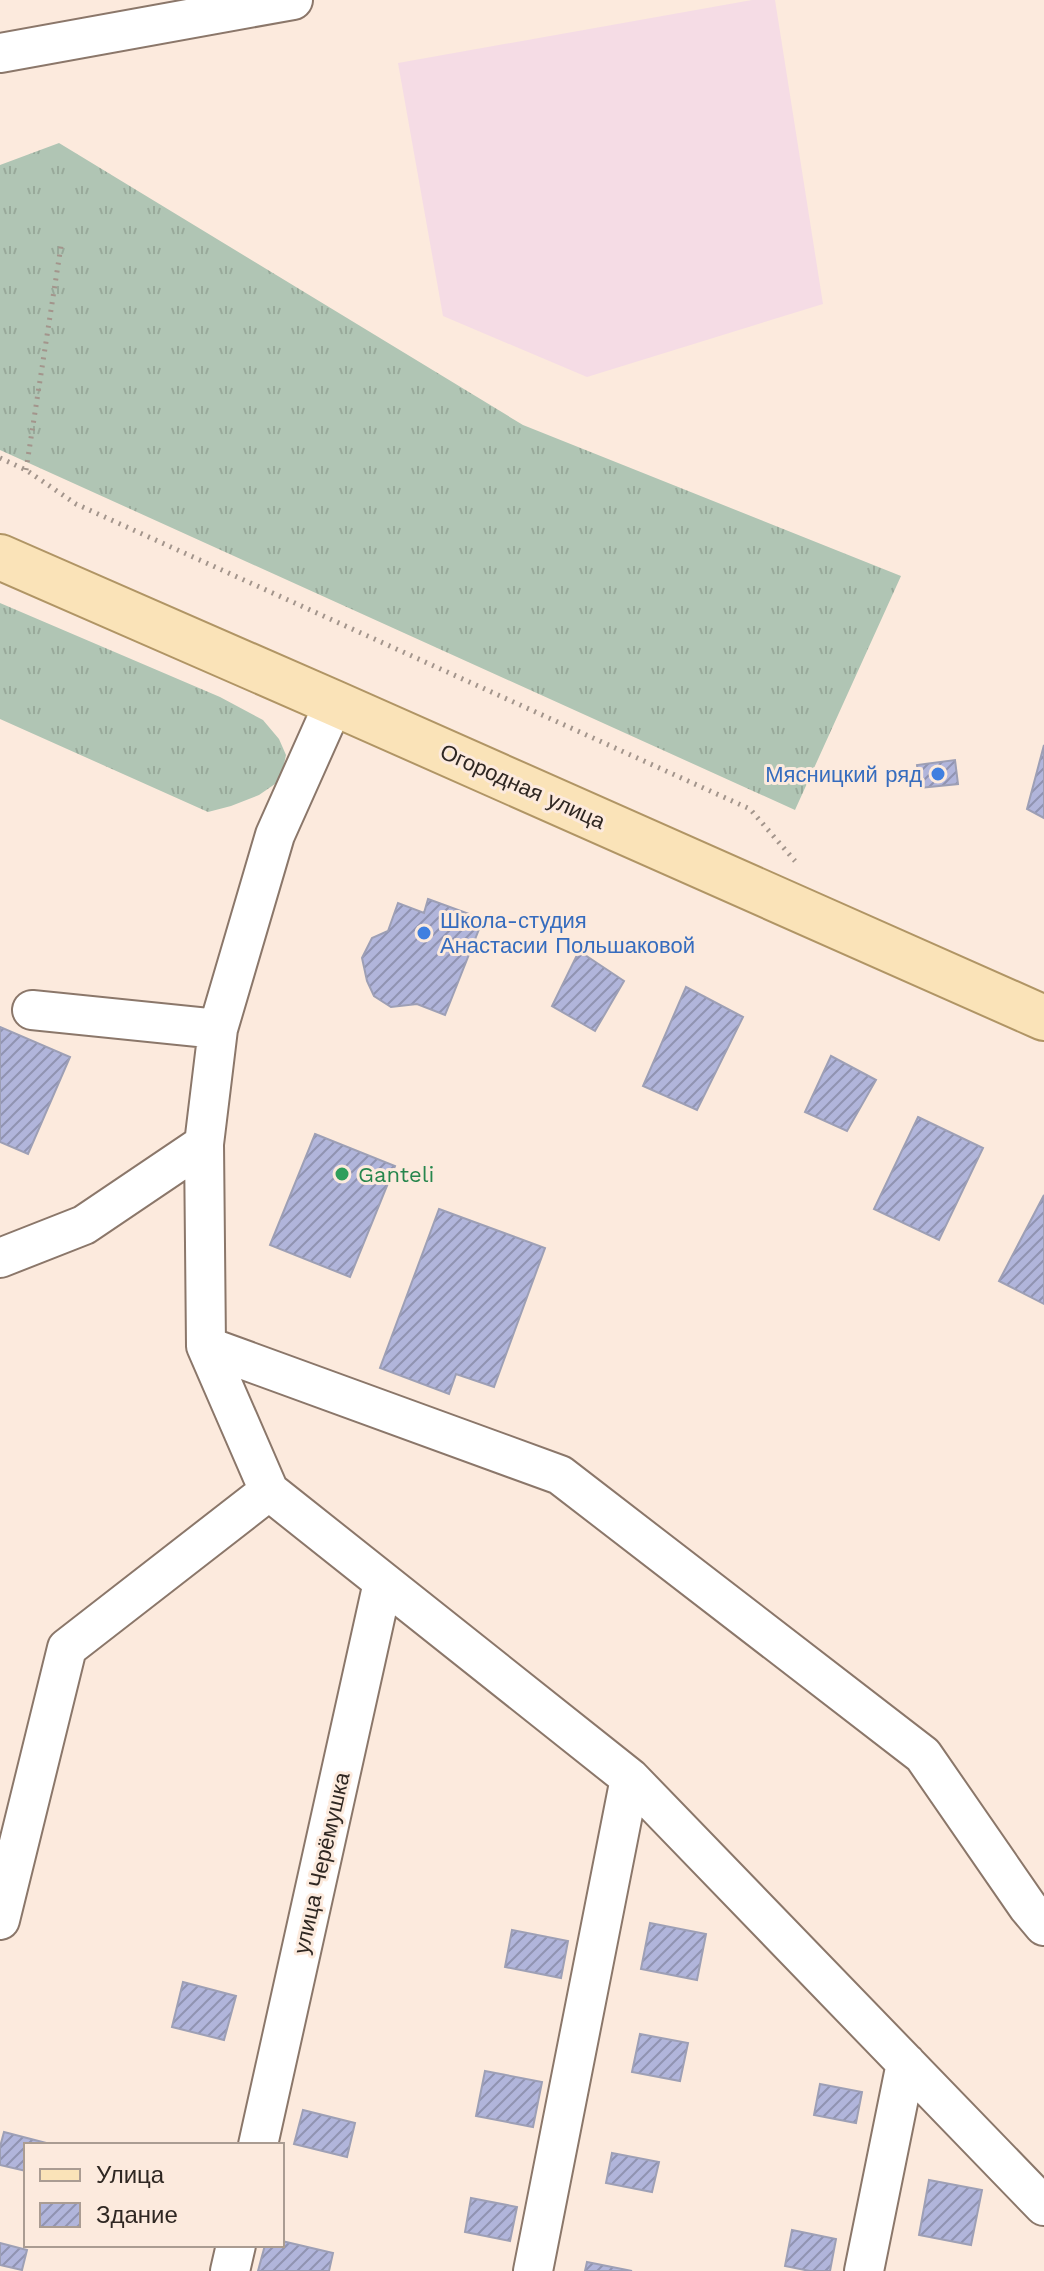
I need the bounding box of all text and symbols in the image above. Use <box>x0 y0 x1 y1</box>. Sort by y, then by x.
street label: Огородная улица <box>436 739 610 834</box>
place label: Мясницкий ряд <box>765 762 922 787</box>
marker: Мясницкий ряд <box>929 765 947 783</box>
place label: Школа-студия Анастасии Польшаковой <box>440 908 695 958</box>
marker: Школа-студия Анастасии Польшаковой <box>415 924 433 942</box>
place label: Ganteli <box>358 1162 434 1187</box>
marker: Ganteli <box>333 1165 351 1183</box>
street label: улица Черёмушка <box>288 1769 355 1956</box>
legend <box>24 2143 284 2247</box>
text: Улица <box>96 2161 165 2189</box>
text: Здание <box>96 2201 178 2229</box>

